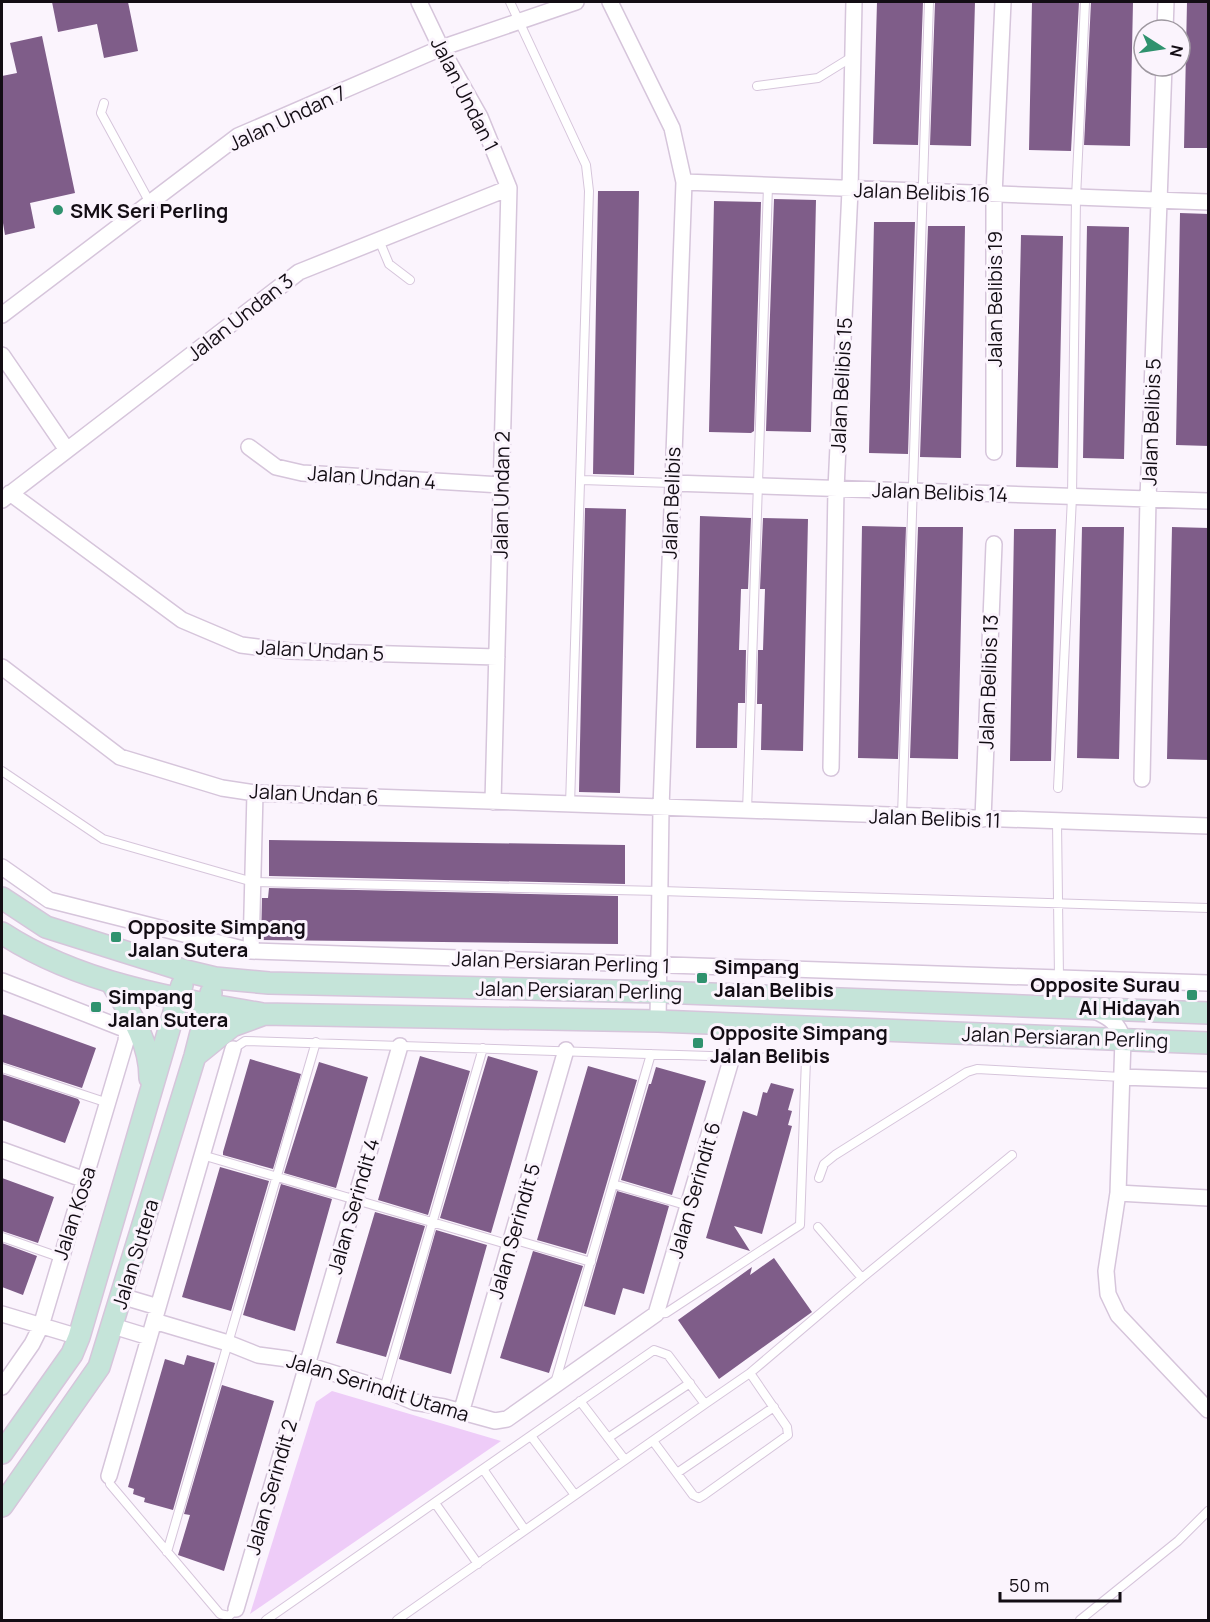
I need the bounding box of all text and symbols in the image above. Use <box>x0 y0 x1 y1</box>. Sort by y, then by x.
north arrow <box>1132 18 1192 78</box>
street label: Jalan Undan 1 <box>425 32 505 156</box>
text: N <box>1165 43 1189 59</box>
street label: Jalan Undan 7 <box>224 79 350 157</box>
street label: Jalan Belibis 16 <box>853 176 991 208</box>
place label: SMK Seri Perling <box>70 197 228 224</box>
marker: SMK Seri Perling <box>51 203 65 217</box>
street label: Jalan Belibis 19 <box>981 231 1008 367</box>
street label: Jalan Undan 3 <box>181 267 299 367</box>
street label: Jalan Belibis 15 <box>824 317 858 453</box>
street label: Jalan Belibis 5 <box>1135 358 1167 486</box>
street label: Jalan Undan 2 <box>486 431 516 559</box>
street label: Jalan Belibis <box>656 446 686 560</box>
street label: Jalan Undan 4 <box>307 459 437 495</box>
street label: Jalan Belibis 14 <box>872 476 1008 508</box>
street label: Jalan Belibis 13 <box>972 614 1004 750</box>
street label: Jalan Undan 5 <box>255 633 385 667</box>
street label: Jalan Undan 6 <box>249 777 379 811</box>
street label: Jalan Belibis 11 <box>869 802 1001 834</box>
place label: Opposite Simpang Jalan Sutera <box>128 913 306 963</box>
marker: Opposite Simpang Jalan Sutera <box>109 930 123 944</box>
street label: Jalan Persiaran Perling 1 <box>451 945 671 979</box>
place label: Simpang Jalan Belibis <box>714 953 834 1003</box>
marker: Simpang Jalan Belibis <box>695 971 709 985</box>
place label: Opposite Surau Al Hidayah <box>1030 971 1180 1021</box>
street label: Jalan Persiaran Perling <box>475 975 683 1005</box>
place label: Simpang Jalan Sutera <box>108 983 228 1033</box>
marker: Opposite Surau Al Hidayah <box>1185 988 1199 1002</box>
marker: Simpang Jalan Sutera <box>89 1000 103 1014</box>
place label: Opposite Simpang Jalan Belibis <box>710 1019 888 1069</box>
street label: Jalan Persiaran Perling <box>961 1020 1169 1054</box>
marker: Opposite Simpang Jalan Belibis <box>691 1036 705 1050</box>
street label: Jalan Serindit 6 <box>662 1119 726 1261</box>
street label: Jalan Serindit 4 <box>321 1135 385 1277</box>
street label: Jalan Serindit 5 <box>482 1160 546 1302</box>
street label: Jalan Kosa <box>46 1163 102 1263</box>
street label: Jalan Sutera <box>106 1196 164 1312</box>
street label: Jalan Serindit Utama <box>283 1346 473 1428</box>
street label: Jalan Serindit 2 <box>239 1416 303 1558</box>
scale bar <box>1000 1565 1120 1603</box>
text: 50 m <box>1009 1573 1049 1597</box>

